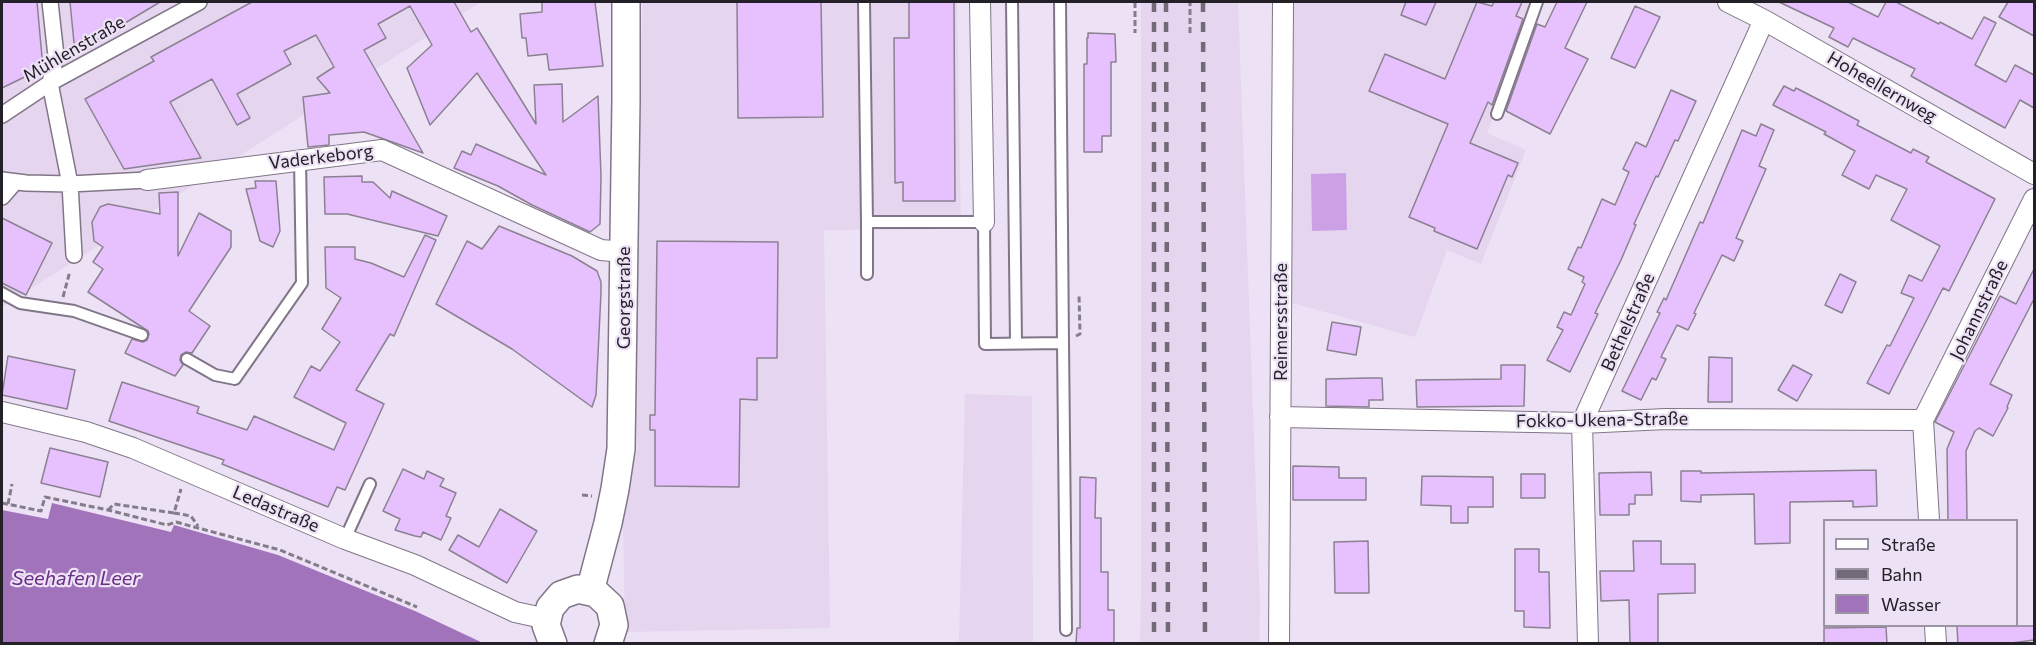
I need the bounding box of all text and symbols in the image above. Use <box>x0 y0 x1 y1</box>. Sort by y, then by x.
street label: Mühlenstraße <box>19 11 129 87</box>
street label: Hoheellernweg <box>1823 47 1941 127</box>
street label: Vaderkeborg <box>268 140 374 174</box>
street label: Georgstraße <box>613 247 635 349</box>
street label: Johannstraße <box>1945 256 2013 364</box>
street label: Reimersstraße <box>1270 263 1292 381</box>
street label: Bethelstraße <box>1597 270 1659 374</box>
street label: Fokko-Ukena-Straße <box>1516 408 1688 432</box>
street label: Ledastraße <box>229 481 323 537</box>
legend <box>1823 519 2018 627</box>
text: Straße <box>1881 533 1936 555</box>
text: Bahn <box>1881 563 1923 585</box>
water label: Seehafen Leer <box>12 566 140 590</box>
text: Wasser <box>1881 593 1941 615</box>

